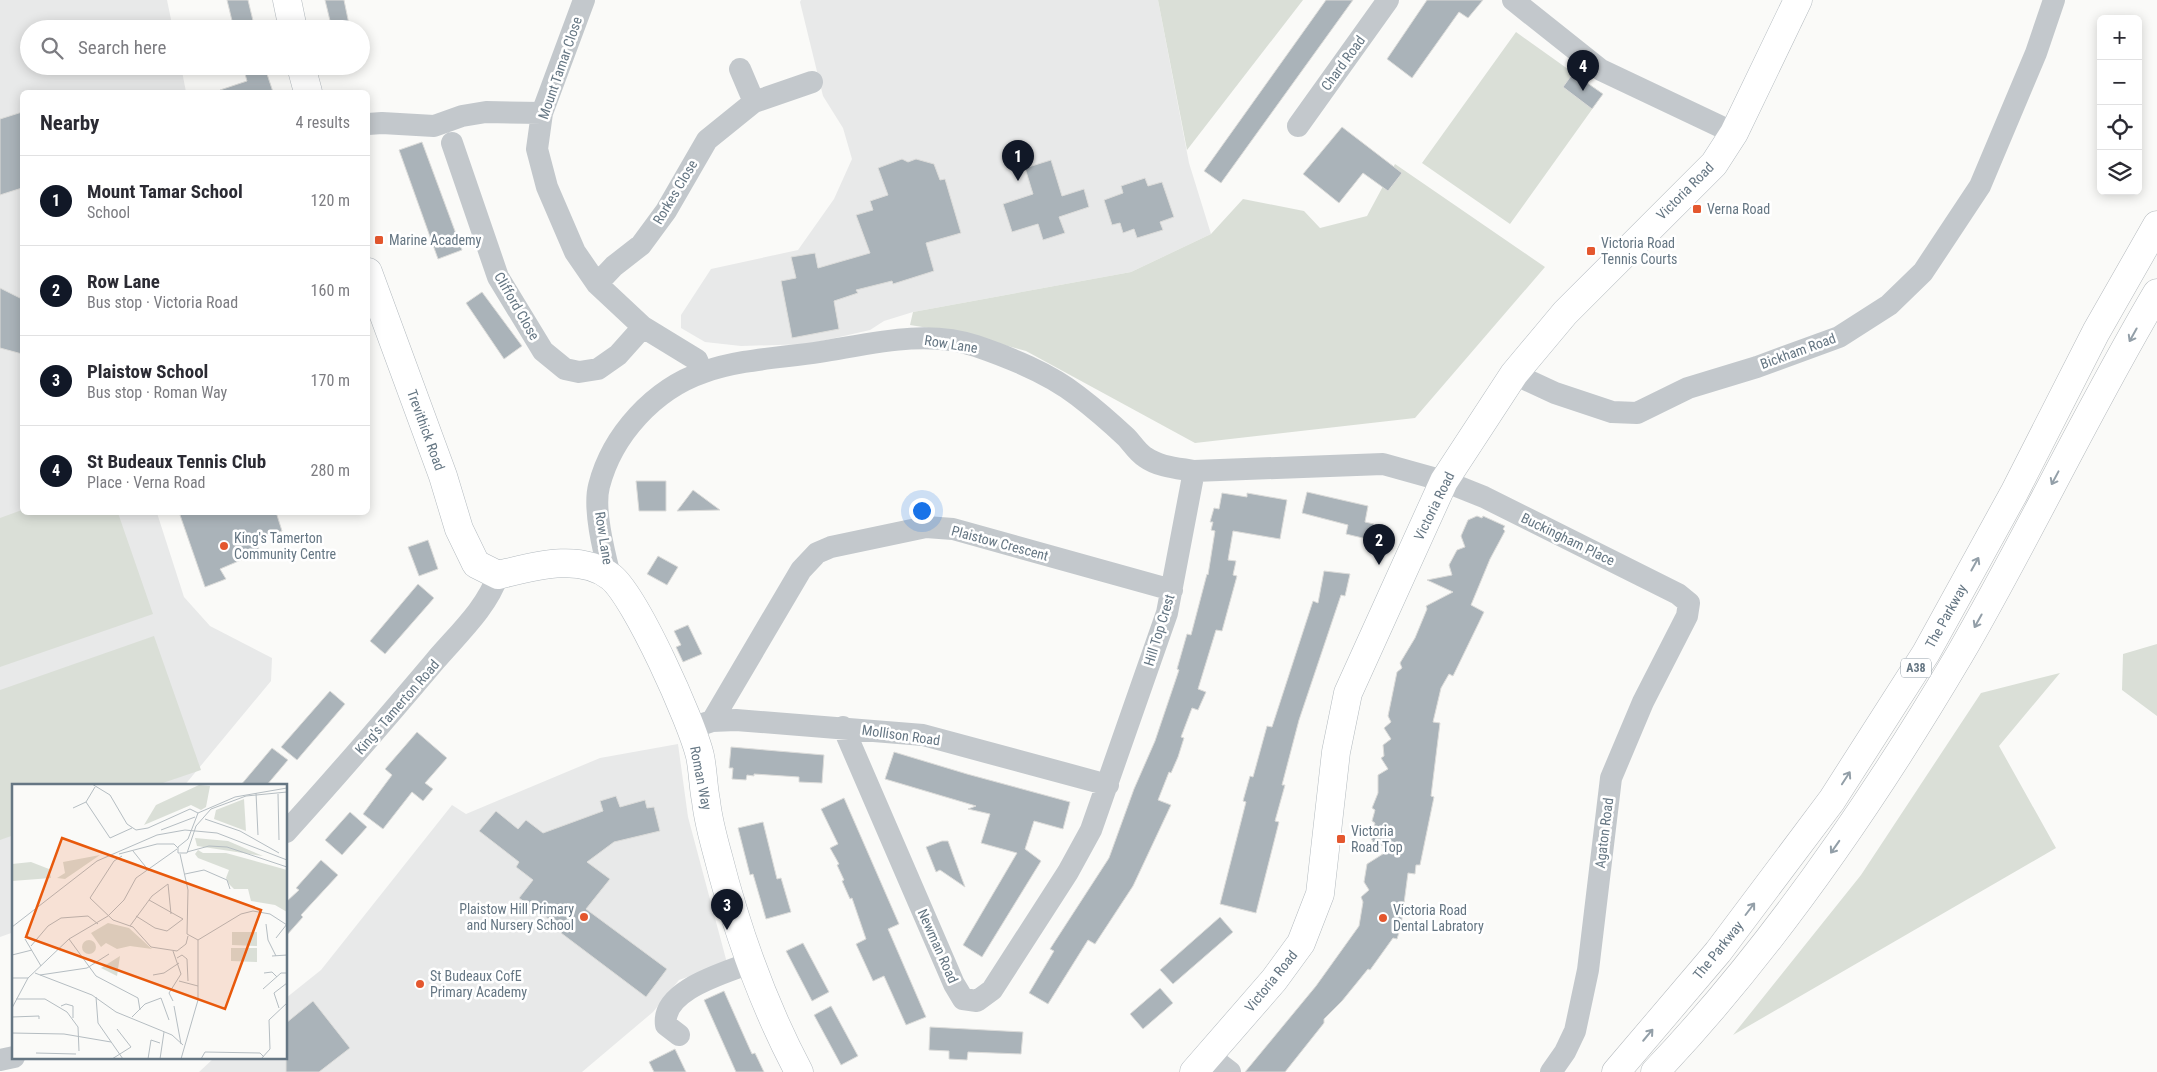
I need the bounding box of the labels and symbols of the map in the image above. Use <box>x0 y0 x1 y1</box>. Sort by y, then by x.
street label: Mount Tamar Close <box>535 14 585 121</box>
street label: Chard Road <box>1318 32 1368 94</box>
pin: 4 <box>1567 50 1599 91</box>
pin: 1 <box>1002 140 1034 181</box>
street label: Rorkes Close <box>650 157 701 227</box>
street label: Victoria Road <box>1653 159 1717 223</box>
place label: Verna Road <box>1707 201 1770 217</box>
marker: Verna Road <box>1691 203 1703 215</box>
place label: Marine Academy <box>389 232 482 248</box>
marker: Marine Academy <box>373 234 385 246</box>
place label: Victoria Road Tennis Courts <box>1601 235 1677 267</box>
marker: Victoria Road Tennis Courts <box>1585 245 1597 257</box>
street label: Clifford Close <box>491 269 543 343</box>
one-way arrow <box>2127 327 2137 342</box>
street label: Bickham Road <box>1758 330 1838 372</box>
street label: Row Lane <box>923 332 979 356</box>
street label: Trevithick Road <box>404 387 448 473</box>
street label: Victoria Road <box>1411 469 1457 543</box>
one-way arrow <box>2050 470 2059 485</box>
your location <box>909 498 935 524</box>
street label: Buckingham Place <box>1519 509 1618 569</box>
street label: Row Lane <box>592 510 616 566</box>
street label: Plaistow Crescent <box>950 522 1050 564</box>
pin: 2 <box>1363 524 1395 565</box>
place label: King's Tamerton Community Centre <box>234 530 337 562</box>
marker: King's Tamerton Community Centre <box>218 540 230 552</box>
one-way arrow <box>1971 557 1980 572</box>
street label: The Parkway <box>1922 581 1970 651</box>
street label: Hill Top Crest <box>1141 592 1177 668</box>
one-way arrow <box>1973 613 1983 628</box>
street label: King's Tamerton Road <box>352 657 442 757</box>
road number: A38 <box>1901 658 1931 678</box>
street label: Mollison Road <box>861 722 941 748</box>
street label: Roman Way <box>687 745 715 811</box>
one-way arrow <box>1841 771 1851 785</box>
inset map <box>12 784 288 1060</box>
street label: Agaton Road <box>1592 797 1616 869</box>
place label: Victoria Road Top <box>1351 823 1403 855</box>
marker: Victoria Road Top <box>1335 833 1347 845</box>
one-way arrow <box>1830 840 1840 854</box>
pin: 3 <box>711 889 743 930</box>
place label: Plaistow Hill Primary and Nursery School <box>459 901 574 933</box>
place label: Victoria Road Dental Labratory <box>1393 902 1484 934</box>
one-way arrow <box>1745 902 1755 916</box>
street label: Newman Road <box>914 906 962 986</box>
marker: Plaistow Hill Primary and Nursery School <box>578 911 590 923</box>
marker: Victoria Road Dental Labratory <box>1377 912 1389 924</box>
street label: The Parkway <box>1690 918 1746 982</box>
street label: Victoria Road <box>1241 947 1301 1015</box>
place label: St Budeaux CofE Primary Academy <box>430 968 527 1000</box>
marker: St Budeaux CofE Primary Academy <box>414 978 426 990</box>
one-way arrow <box>1642 1029 1653 1042</box>

